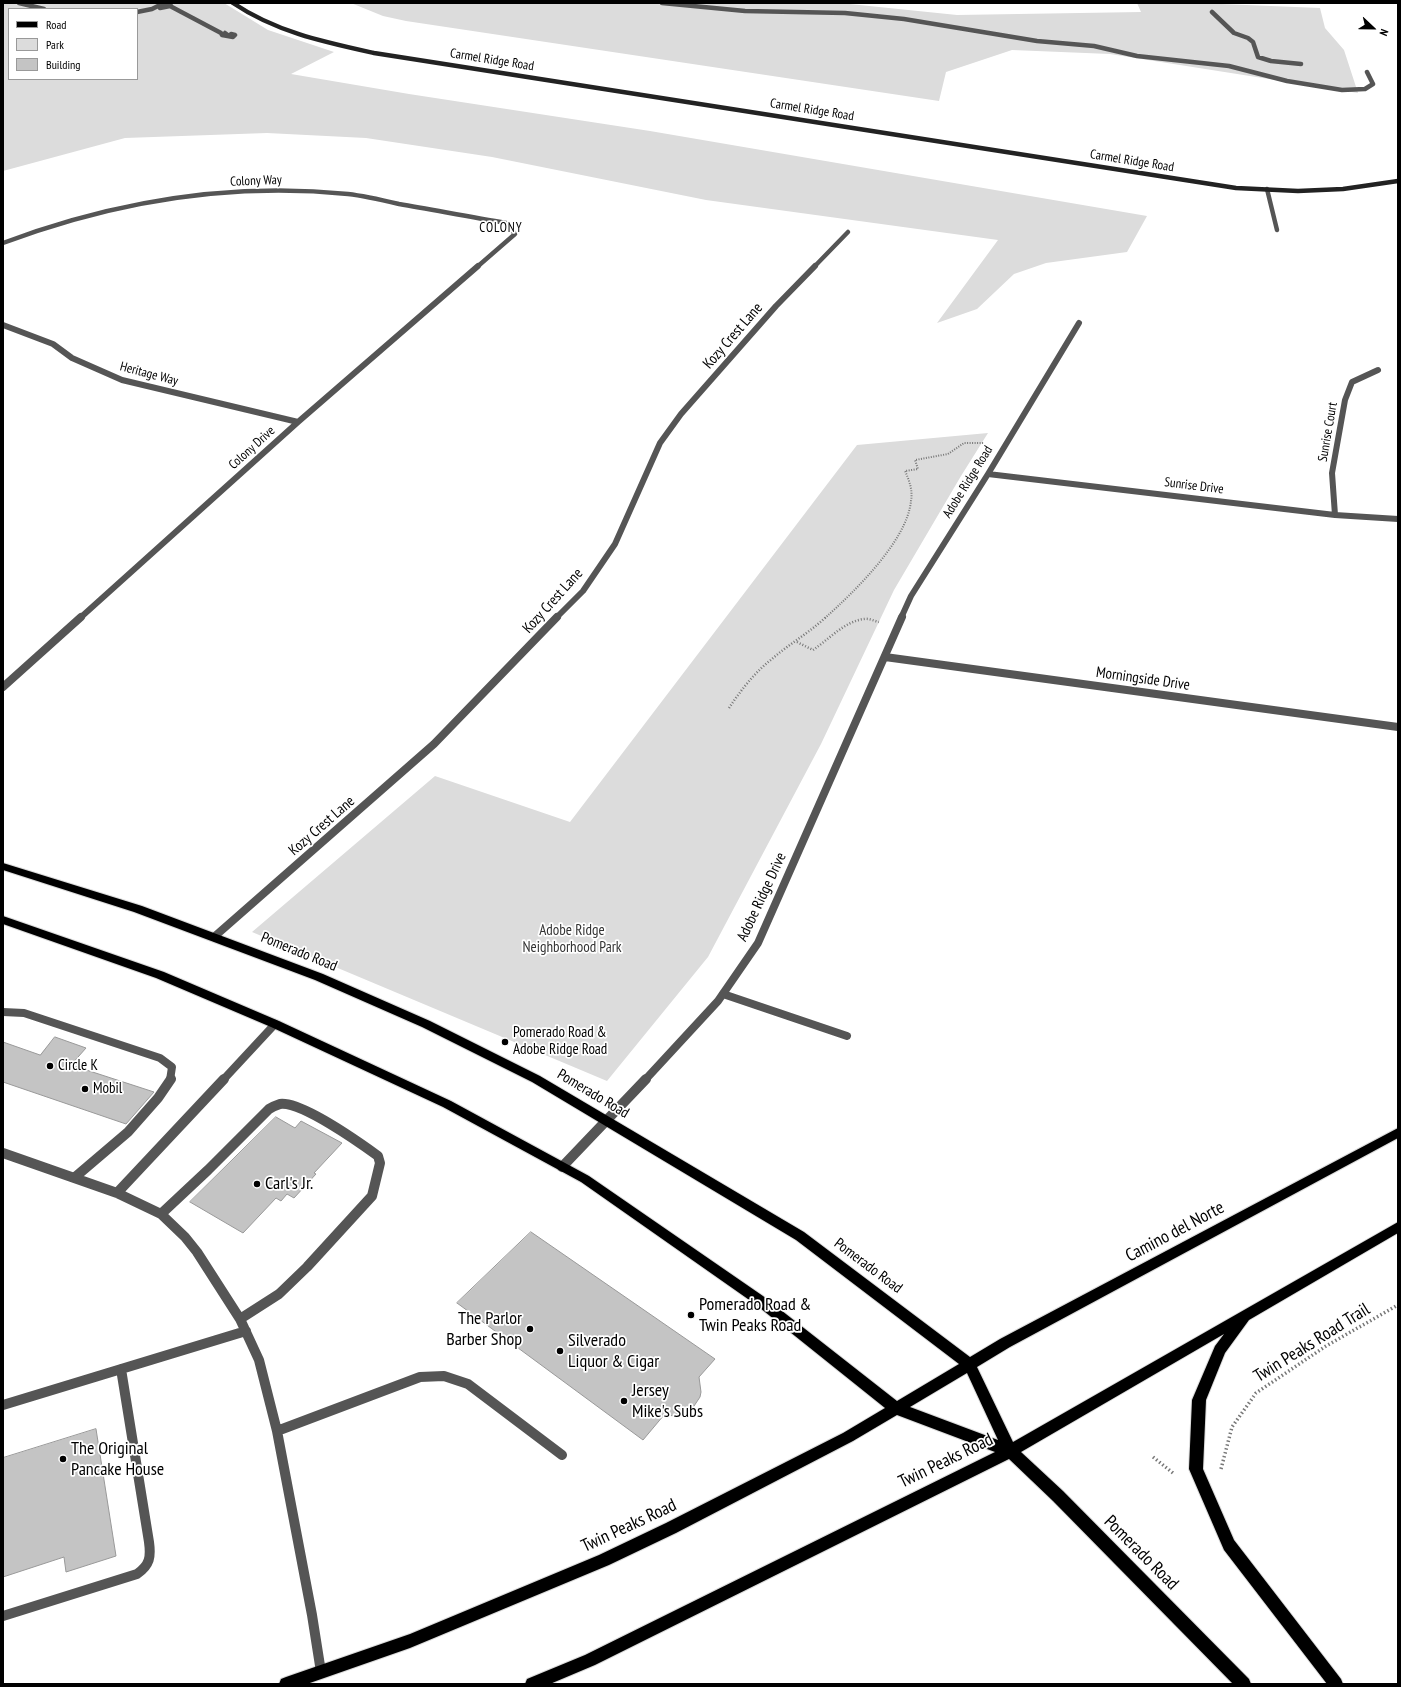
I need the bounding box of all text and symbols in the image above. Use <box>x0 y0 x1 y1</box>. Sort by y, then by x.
legend <box>8 8 138 80</box>
north arrow <box>1353 8 1393 48</box>
text: Road <box>46 17 66 32</box>
text: N <box>1377 27 1392 38</box>
text: Park <box>46 37 64 52</box>
street label: Carmel Ridge Road <box>449 46 535 74</box>
text: Building <box>46 57 81 72</box>
street label: Carmel Ridge Road <box>769 96 855 124</box>
street label: Carmel Ridge Road <box>1089 147 1175 175</box>
street label: Colony Way <box>230 172 282 190</box>
district label: COLONY <box>479 220 523 236</box>
street label: Kozy Crest Lane <box>700 299 766 373</box>
street label: Heritage Way <box>118 359 180 389</box>
street label: Sunrise Court <box>1315 401 1341 463</box>
street label: Colony Drive <box>226 423 278 473</box>
street label: Adobe Ridge Road <box>940 443 996 521</box>
street label: Sunrise Drive <box>1164 475 1224 497</box>
street label: Kozy Crest Lane <box>519 565 587 637</box>
street label: Morningside Drive <box>1095 664 1191 694</box>
street label: Kozy Crest Lane <box>285 793 359 859</box>
street label: Adobe Ridge Drive <box>734 850 790 944</box>
park label: Adobe Ridge Neighborhood Park <box>522 922 622 957</box>
street label: Pomerado Road <box>258 929 340 975</box>
place label: Pomerado Road & Adobe Ridge Road <box>513 1024 607 1059</box>
marker: Pomerado Road & Adobe Ridge Road <box>500 1037 510 1047</box>
place label: Circle K <box>58 1057 98 1075</box>
marker: Circle K <box>45 1061 55 1071</box>
street label: Pomerado Road <box>554 1066 632 1122</box>
place label: Mobil <box>93 1080 122 1098</box>
marker: Mobil <box>80 1084 90 1094</box>
place label: Carl's Jr. <box>265 1173 313 1195</box>
marker: Carl's Jr. <box>252 1179 262 1189</box>
street label: Camino del Norte <box>1122 1197 1228 1267</box>
street label: Pomerado Road <box>830 1235 906 1297</box>
place label: Pomerado Road & Twin Peaks Road <box>699 1294 811 1336</box>
street label: Twin Peaks Road Trail <box>1250 1299 1374 1387</box>
place label: The Parlor Barber Shop <box>446 1308 522 1350</box>
marker: Pomerado Road & Twin Peaks Road <box>686 1310 696 1320</box>
marker: The Parlor Barber Shop <box>525 1324 535 1334</box>
place label: Silverado Liquor & Cigar <box>568 1330 659 1372</box>
marker: Silverado Liquor & Cigar <box>555 1346 565 1356</box>
place label: Jersey Mike's Subs <box>632 1380 703 1422</box>
marker: Jersey Mike's Subs <box>619 1396 629 1406</box>
street label: Twin Peaks Road <box>895 1429 997 1493</box>
place label: The Original Pancake House <box>71 1438 164 1480</box>
marker: The Original Pancake House <box>58 1454 68 1464</box>
street label: Twin Peaks Road <box>578 1495 680 1557</box>
street label: Pomerado Road <box>1099 1511 1183 1595</box>

